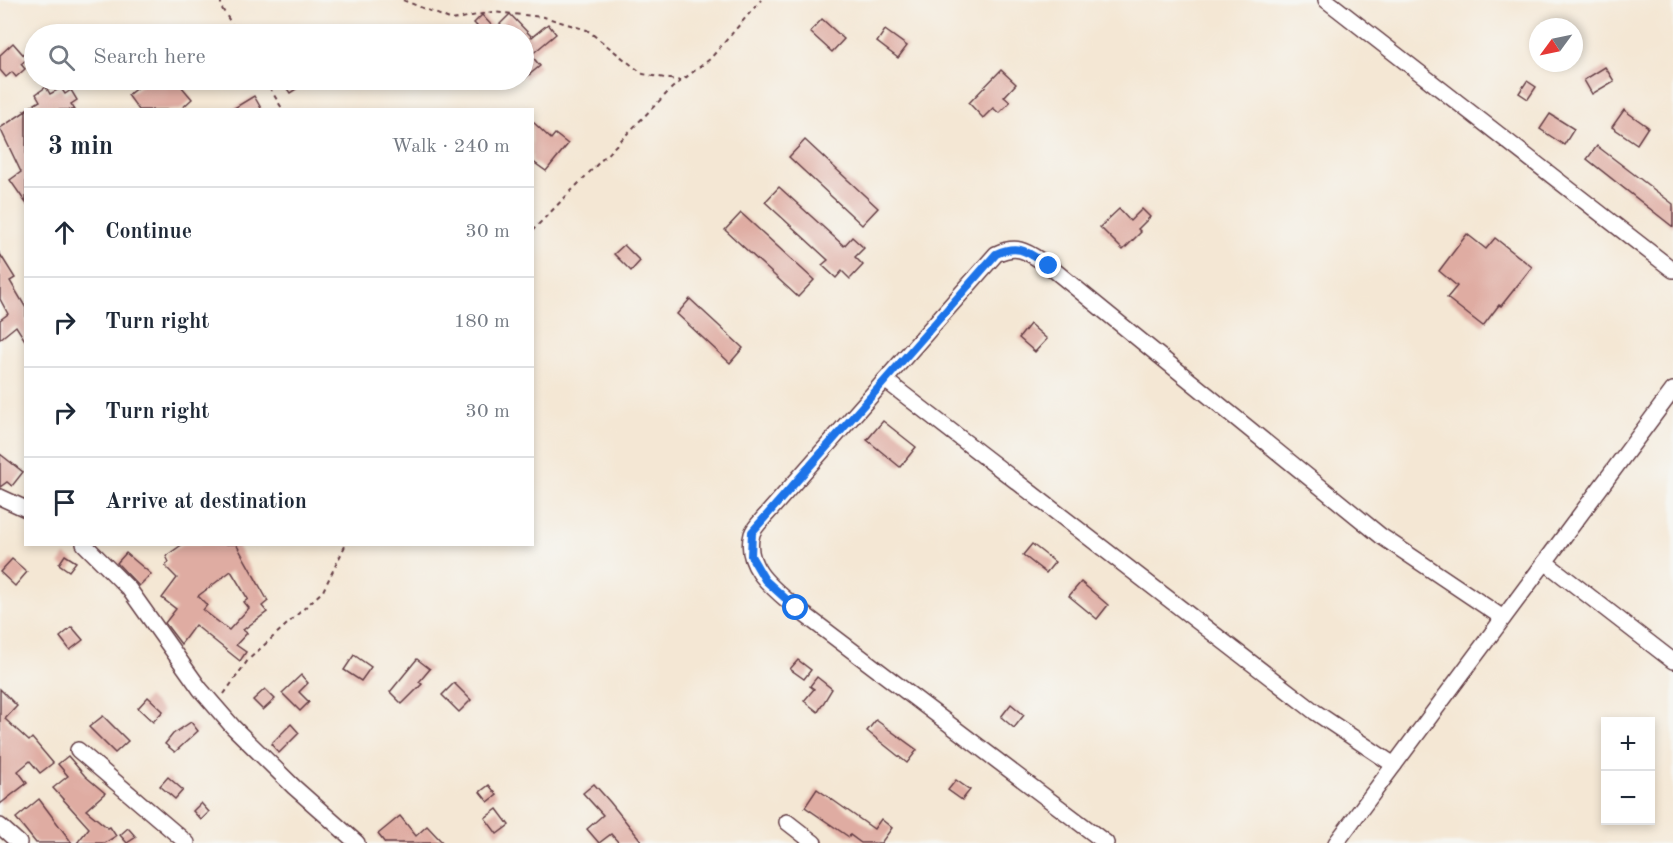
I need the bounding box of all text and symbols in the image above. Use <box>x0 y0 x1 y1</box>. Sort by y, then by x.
north arrow <box>1529 18 1583 72</box>
search box <box>24 24 534 90</box>
icon: search <box>45 41 78 74</box>
text: Search here <box>93 46 206 68</box>
text: 3 min <box>48 134 113 160</box>
text: Walk · 240 m <box>391 137 510 157</box>
icon: ahead <box>48 216 81 249</box>
text: Continue <box>105 221 192 243</box>
text: 30 m <box>465 222 510 242</box>
route end <box>1035 252 1061 278</box>
icon: right <box>48 306 81 339</box>
text: Turn right <box>105 311 209 333</box>
text: 180 m <box>454 312 510 332</box>
icon: right <box>48 396 81 429</box>
text: Turn right <box>105 401 209 423</box>
text: 30 m <box>465 402 510 422</box>
icon: arrive <box>48 486 81 519</box>
text: Arrive at destination <box>105 491 307 513</box>
route start <box>782 594 808 620</box>
map controls <box>1601 717 1655 825</box>
button: + <box>1601 717 1655 771</box>
button: − <box>1601 771 1655 825</box>

